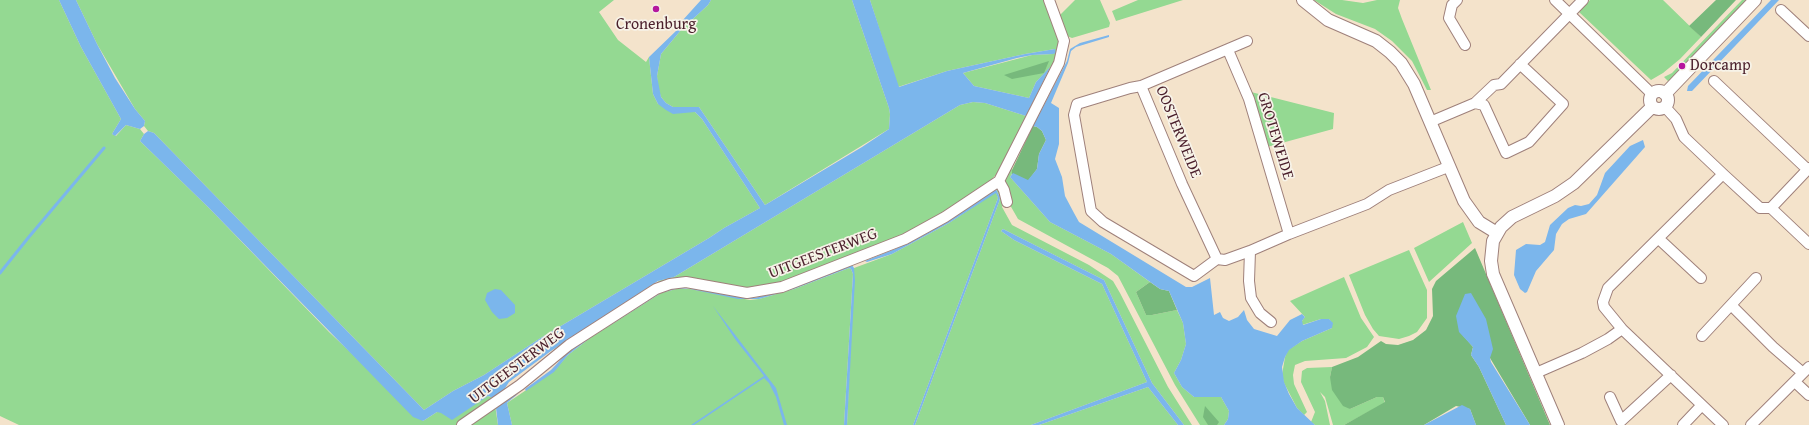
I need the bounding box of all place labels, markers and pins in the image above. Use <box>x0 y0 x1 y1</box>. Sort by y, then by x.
marker: Cronenburg <box>651 4 661 14</box>
place label: Cronenburg <box>616 15 696 35</box>
place label: Dorcamp <box>1690 56 1751 76</box>
marker: Dorcamp <box>1677 61 1687 71</box>

